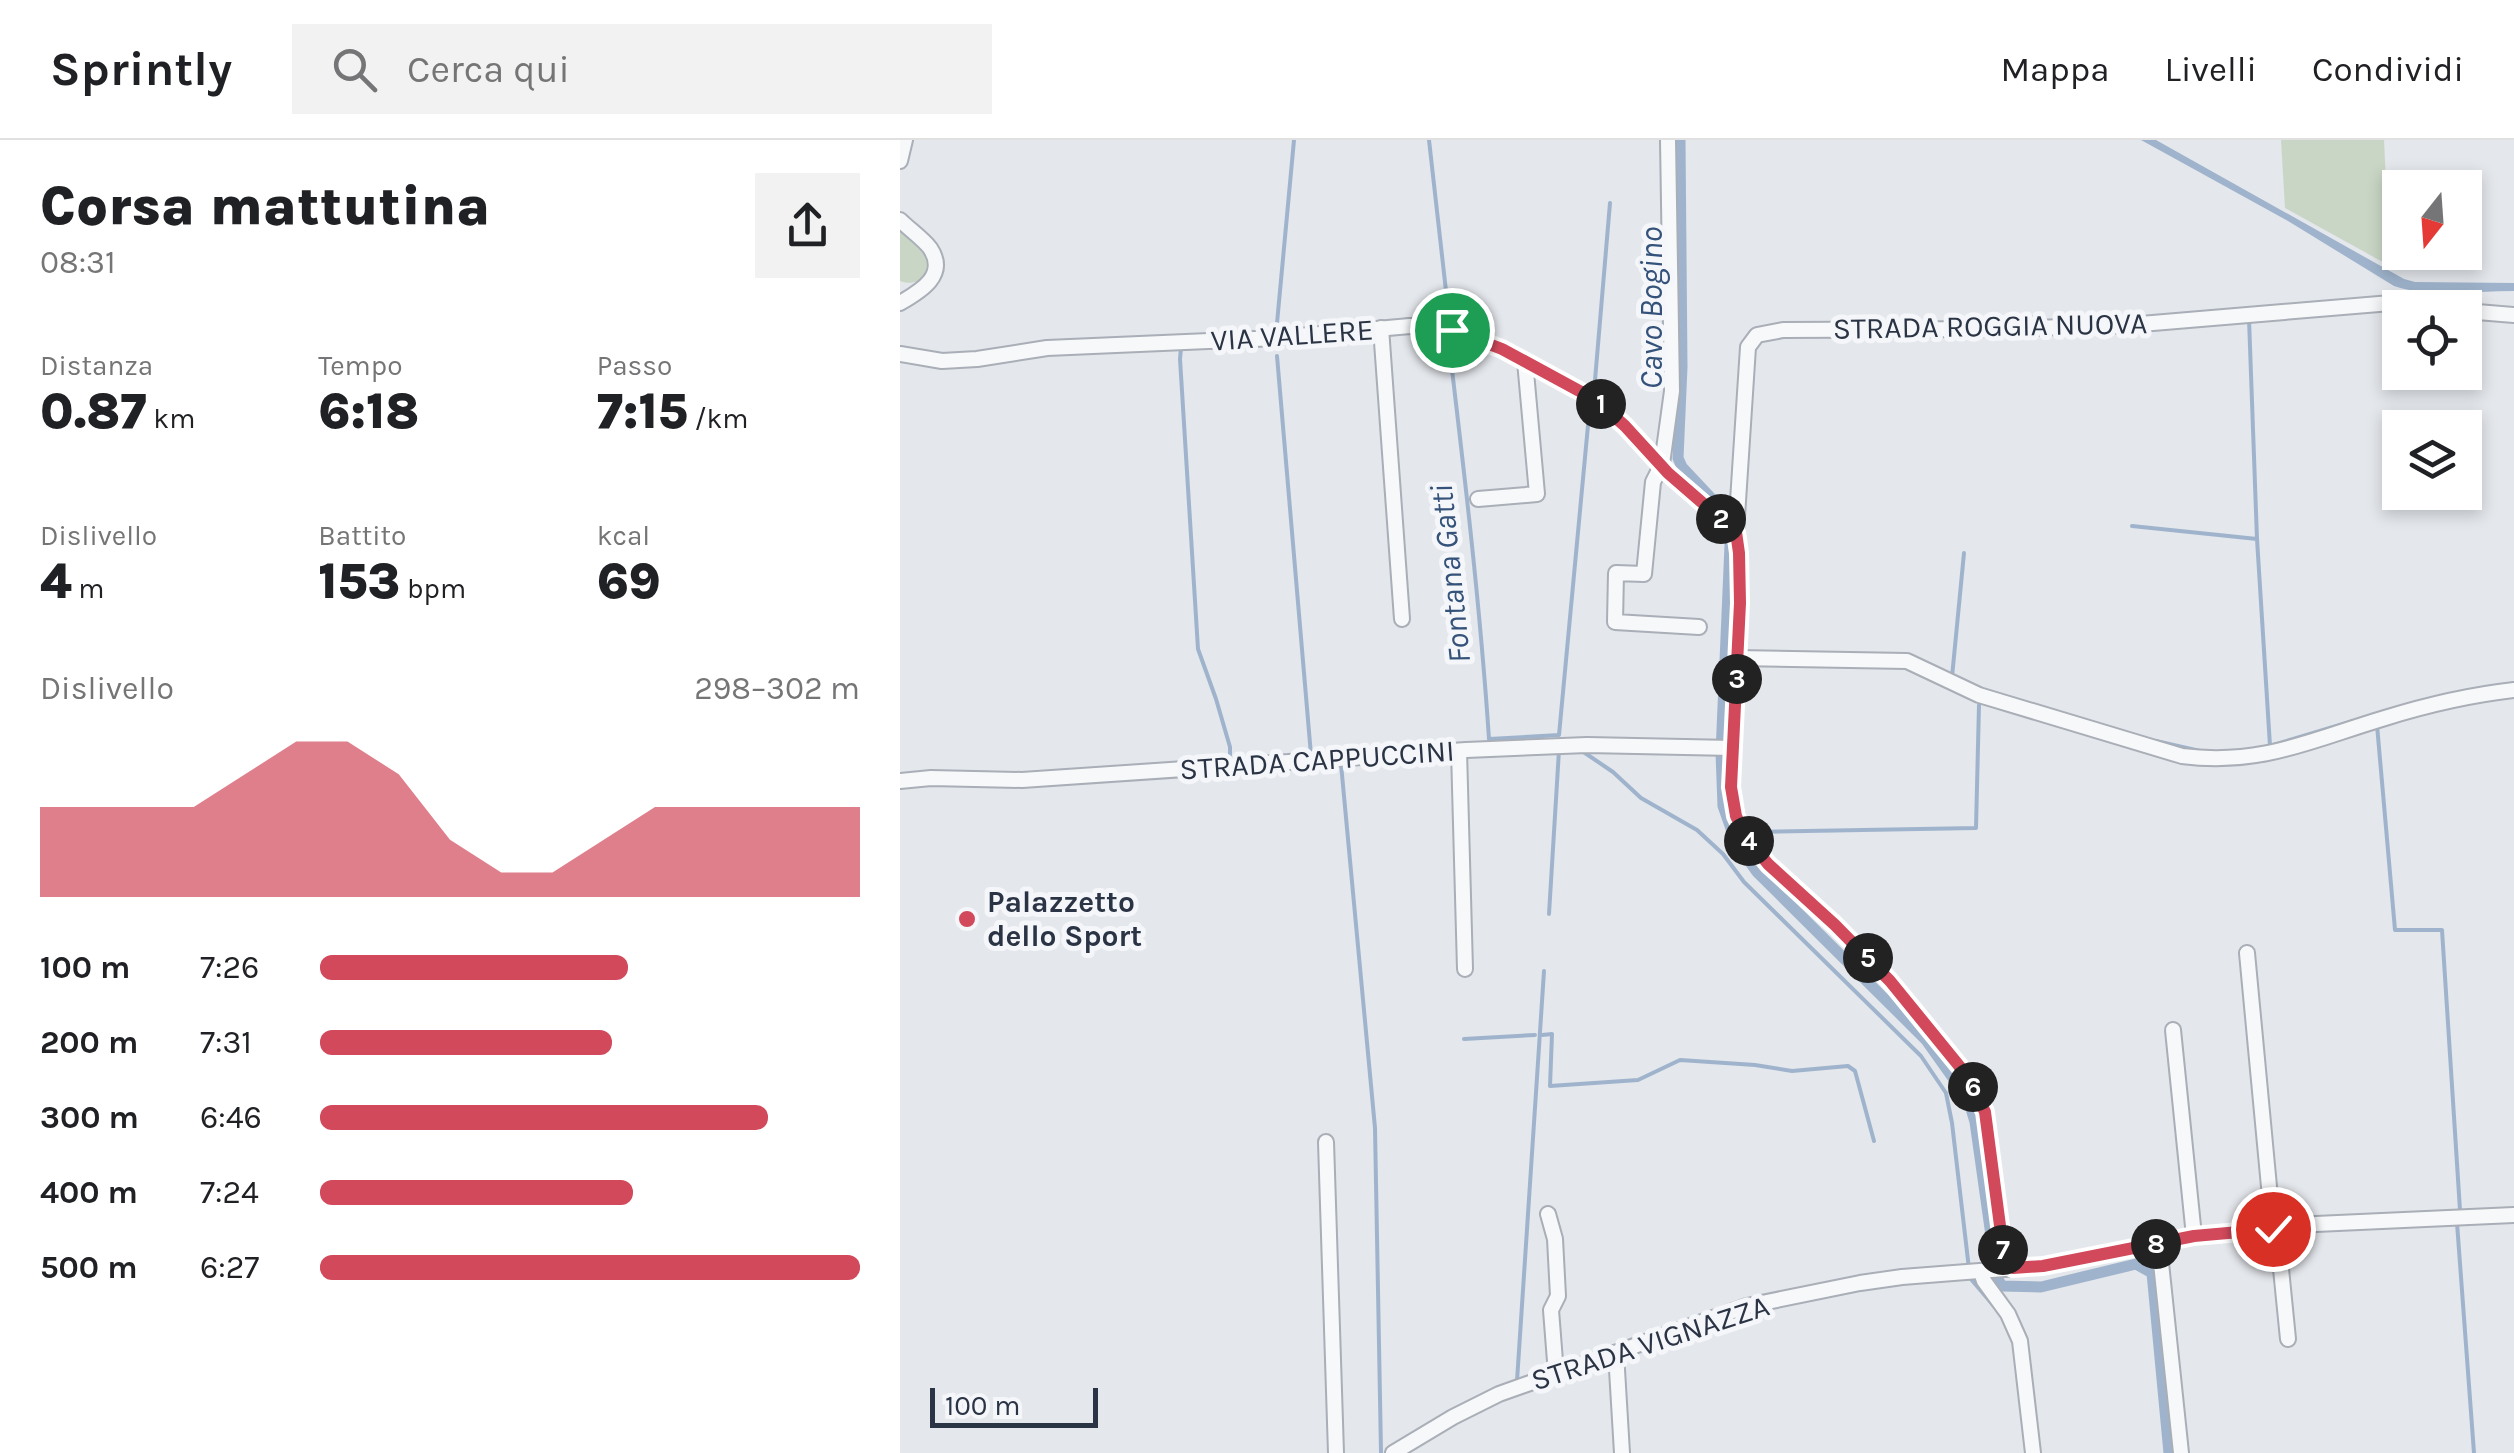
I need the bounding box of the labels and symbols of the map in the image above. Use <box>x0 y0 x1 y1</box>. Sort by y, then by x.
north arrow <box>2382 170 2482 270</box>
water label: Cavo Bogino <box>1633 226 1670 389</box>
pin <box>1410 288 1495 373</box>
street label: STRADA ROGGIA NUOVA <box>1832 305 2148 347</box>
street label: VIA VALLERE <box>1209 311 1375 359</box>
pin: 1 <box>1576 379 1626 429</box>
water label: Fontana Gatti <box>1423 483 1478 665</box>
pin: 2 <box>1696 494 1746 544</box>
pin: 3 <box>1712 654 1762 704</box>
street label: STRADA CAPPUCCINI <box>1178 732 1456 788</box>
pin: 4 <box>1724 816 1774 866</box>
place label: Palazzetto dello Sport <box>987 884 1142 954</box>
marker: Palazzetto dello Sport <box>956 908 978 930</box>
pin: 5 <box>1843 933 1893 983</box>
pin: 6 <box>1948 1062 1998 1112</box>
pin <box>2231 1187 2316 1272</box>
pin: 8 <box>2131 1219 2181 1269</box>
pin: 7 <box>1978 1225 2028 1275</box>
street label: STRADA VIGNAZZA <box>1527 1288 1773 1398</box>
scale bar <box>930 1383 1098 1428</box>

